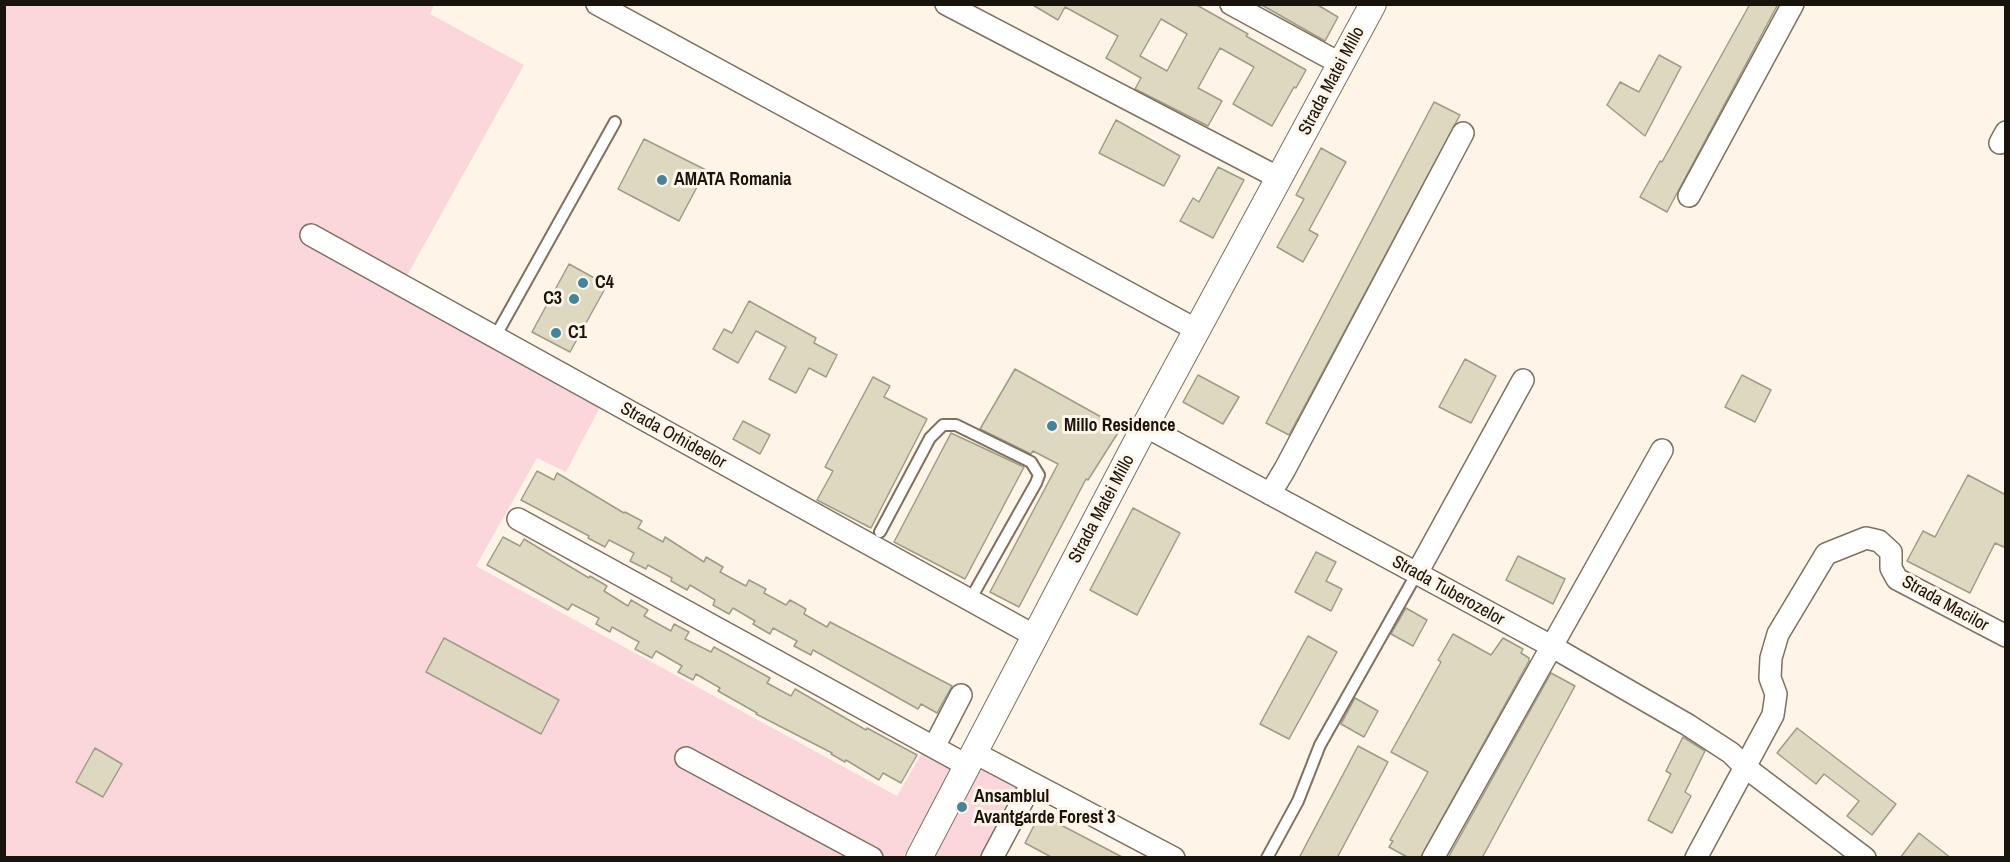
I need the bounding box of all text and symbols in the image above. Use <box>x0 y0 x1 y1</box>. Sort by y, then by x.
street label: Strada Matei Millo <box>1294 23 1370 139</box>
place label: AMATA Romania <box>674 169 792 191</box>
marker: AMATA Romania <box>655 173 669 187</box>
place label: C4 <box>595 272 614 294</box>
marker: C4 <box>576 276 590 290</box>
place label: C3 <box>543 288 562 310</box>
marker: C3 <box>567 292 581 306</box>
place label: C1 <box>568 322 587 344</box>
marker: C1 <box>549 326 563 340</box>
street label: Strada Orhideelor <box>616 398 730 474</box>
place label: Millo Residence <box>1064 415 1176 437</box>
marker: Millo Residence <box>1045 419 1059 433</box>
street label: Strada Matei Millo <box>1064 451 1140 567</box>
street label: Strada Tuberozelor <box>1388 551 1508 631</box>
street label: Strada Macilor <box>1898 571 1992 637</box>
place label: Ansamblul Avantgarde Forest 3 <box>974 786 1115 828</box>
marker: Ansamblul Avantgarde Forest 3 <box>955 800 969 814</box>

